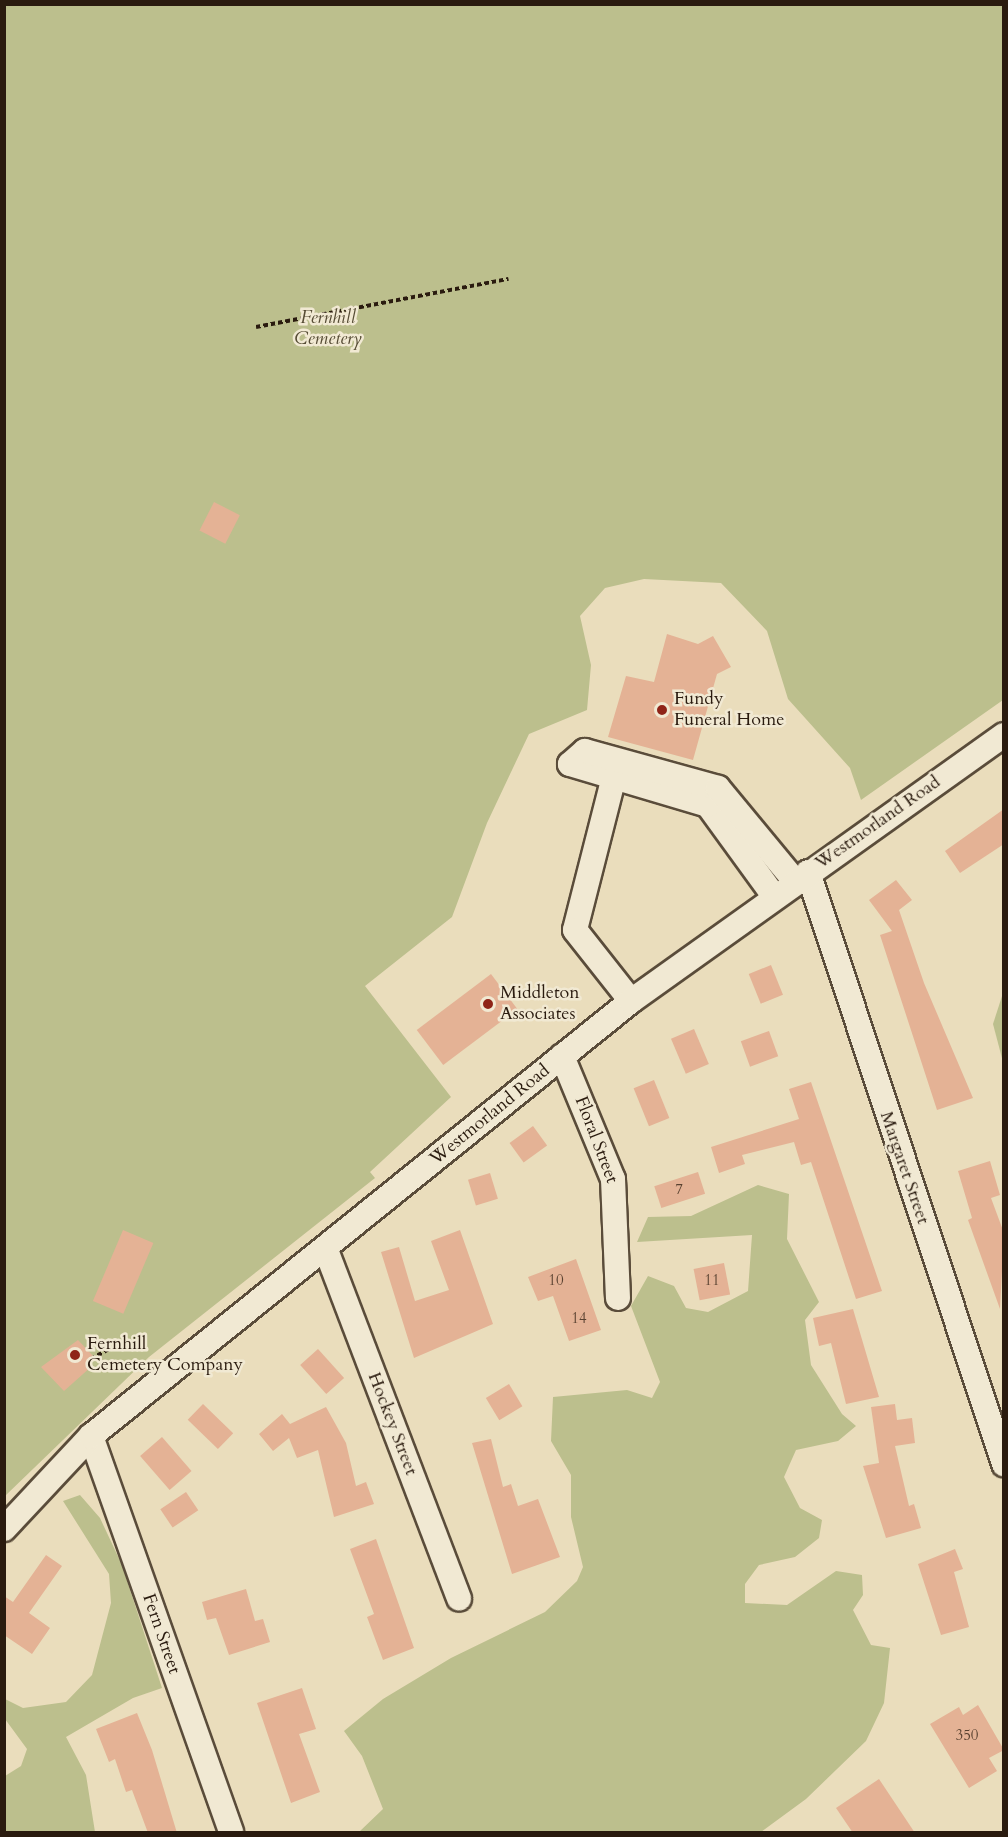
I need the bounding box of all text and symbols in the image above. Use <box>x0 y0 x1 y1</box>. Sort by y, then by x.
park label: Fernhill Cemetery <box>294 308 362 350</box>
place label: Fundy Funeral Home <box>674 689 784 732</box>
marker: Fundy Funeral Home <box>655 703 669 717</box>
street label: Westmorland Road <box>811 772 945 874</box>
place label: Middleton Associates <box>500 983 580 1026</box>
marker: Middleton Associates <box>481 997 495 1011</box>
street label: Westmorland Road <box>426 1060 554 1170</box>
street label: Floral Street <box>569 1093 623 1187</box>
street label: Margaret Street <box>875 1109 933 1227</box>
house number: 7 <box>675 1181 683 1199</box>
house number: 10 <box>548 1272 564 1290</box>
house number: 11 <box>704 1272 720 1290</box>
house number: 14 <box>571 1310 587 1328</box>
place label: Fernhill Cemetery Company <box>87 1334 243 1376</box>
marker: Fernhill Cemetery Company <box>68 1348 82 1362</box>
street label: Hockey Street <box>362 1370 422 1478</box>
street label: Fern Street <box>137 1591 185 1677</box>
house number: 350 <box>955 1727 979 1745</box>

